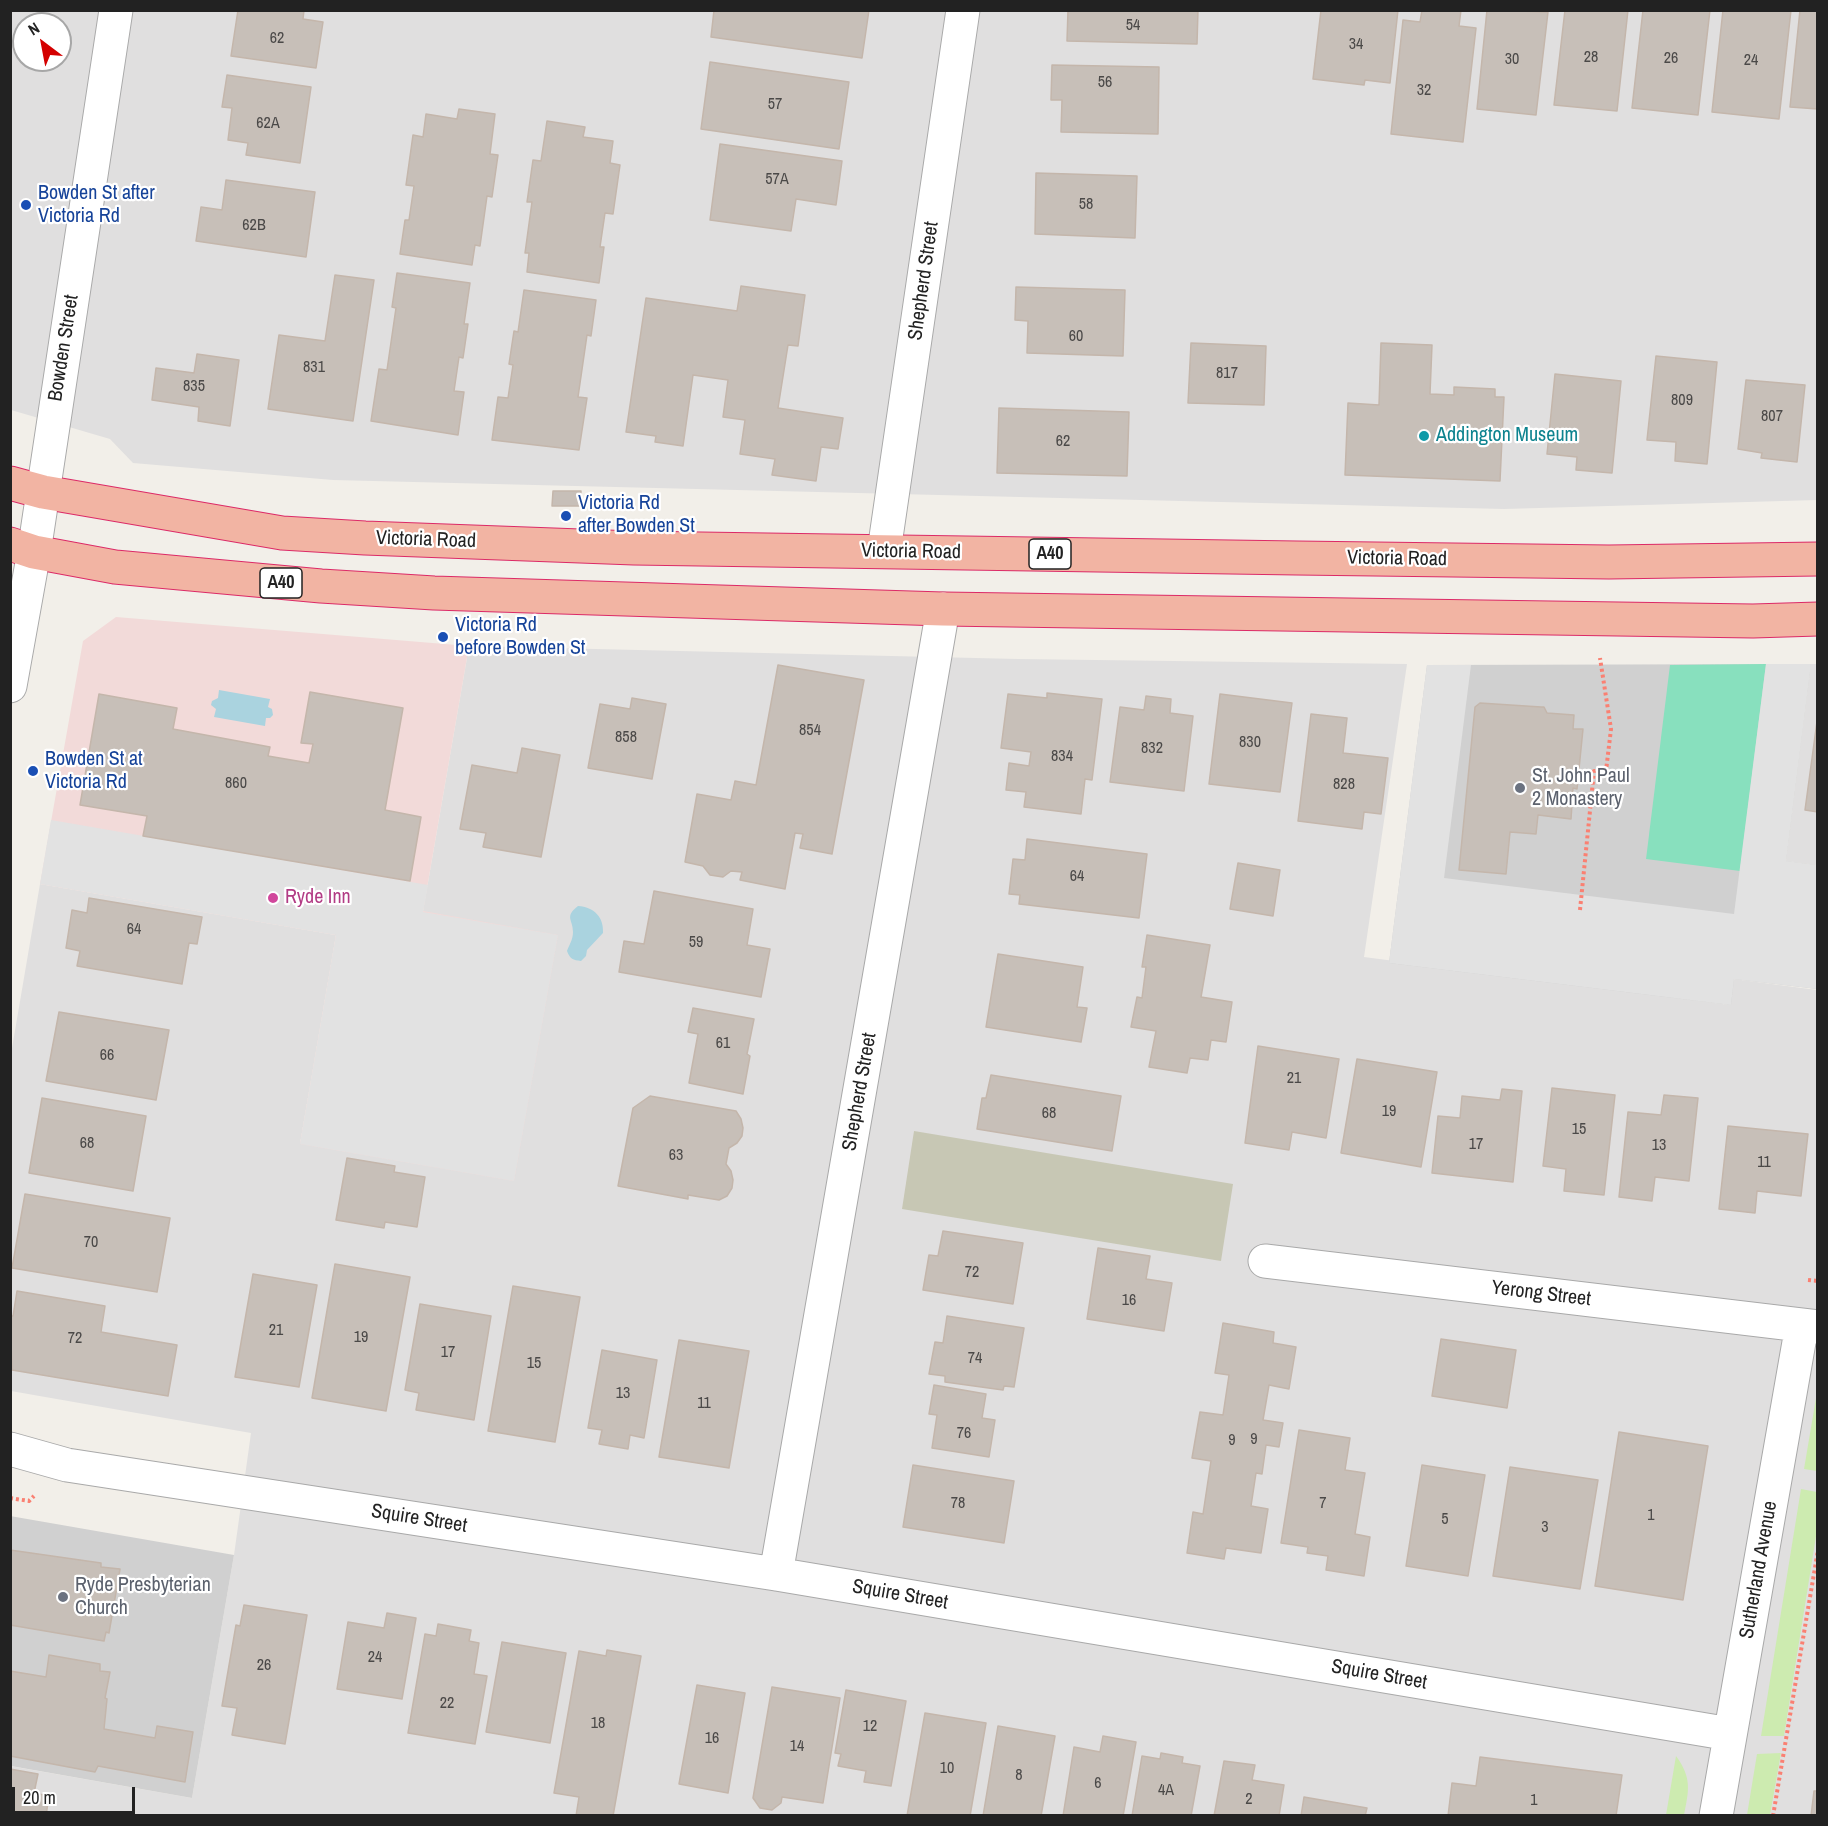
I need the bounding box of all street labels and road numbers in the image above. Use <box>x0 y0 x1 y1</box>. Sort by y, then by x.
street label: Shepherd Street <box>904 220 944 342</box>
street label: Bowden Street <box>44 293 84 403</box>
street label: Victoria Road <box>376 526 476 554</box>
street label: Victoria Road <box>861 539 961 565</box>
road number: A40 <box>1029 539 1071 569</box>
street label: Victoria Road <box>1347 546 1447 572</box>
road number: A40 <box>260 568 302 598</box>
street label: Shepherd Street <box>838 1031 882 1153</box>
street label: Yerong Street <box>1490 1276 1592 1312</box>
street label: Sutherland Avenue <box>1735 1499 1783 1641</box>
street label: Squire Street <box>369 1500 469 1538</box>
street label: Squire Street <box>850 1575 950 1615</box>
street label: Squire Street <box>1329 1655 1429 1695</box>

